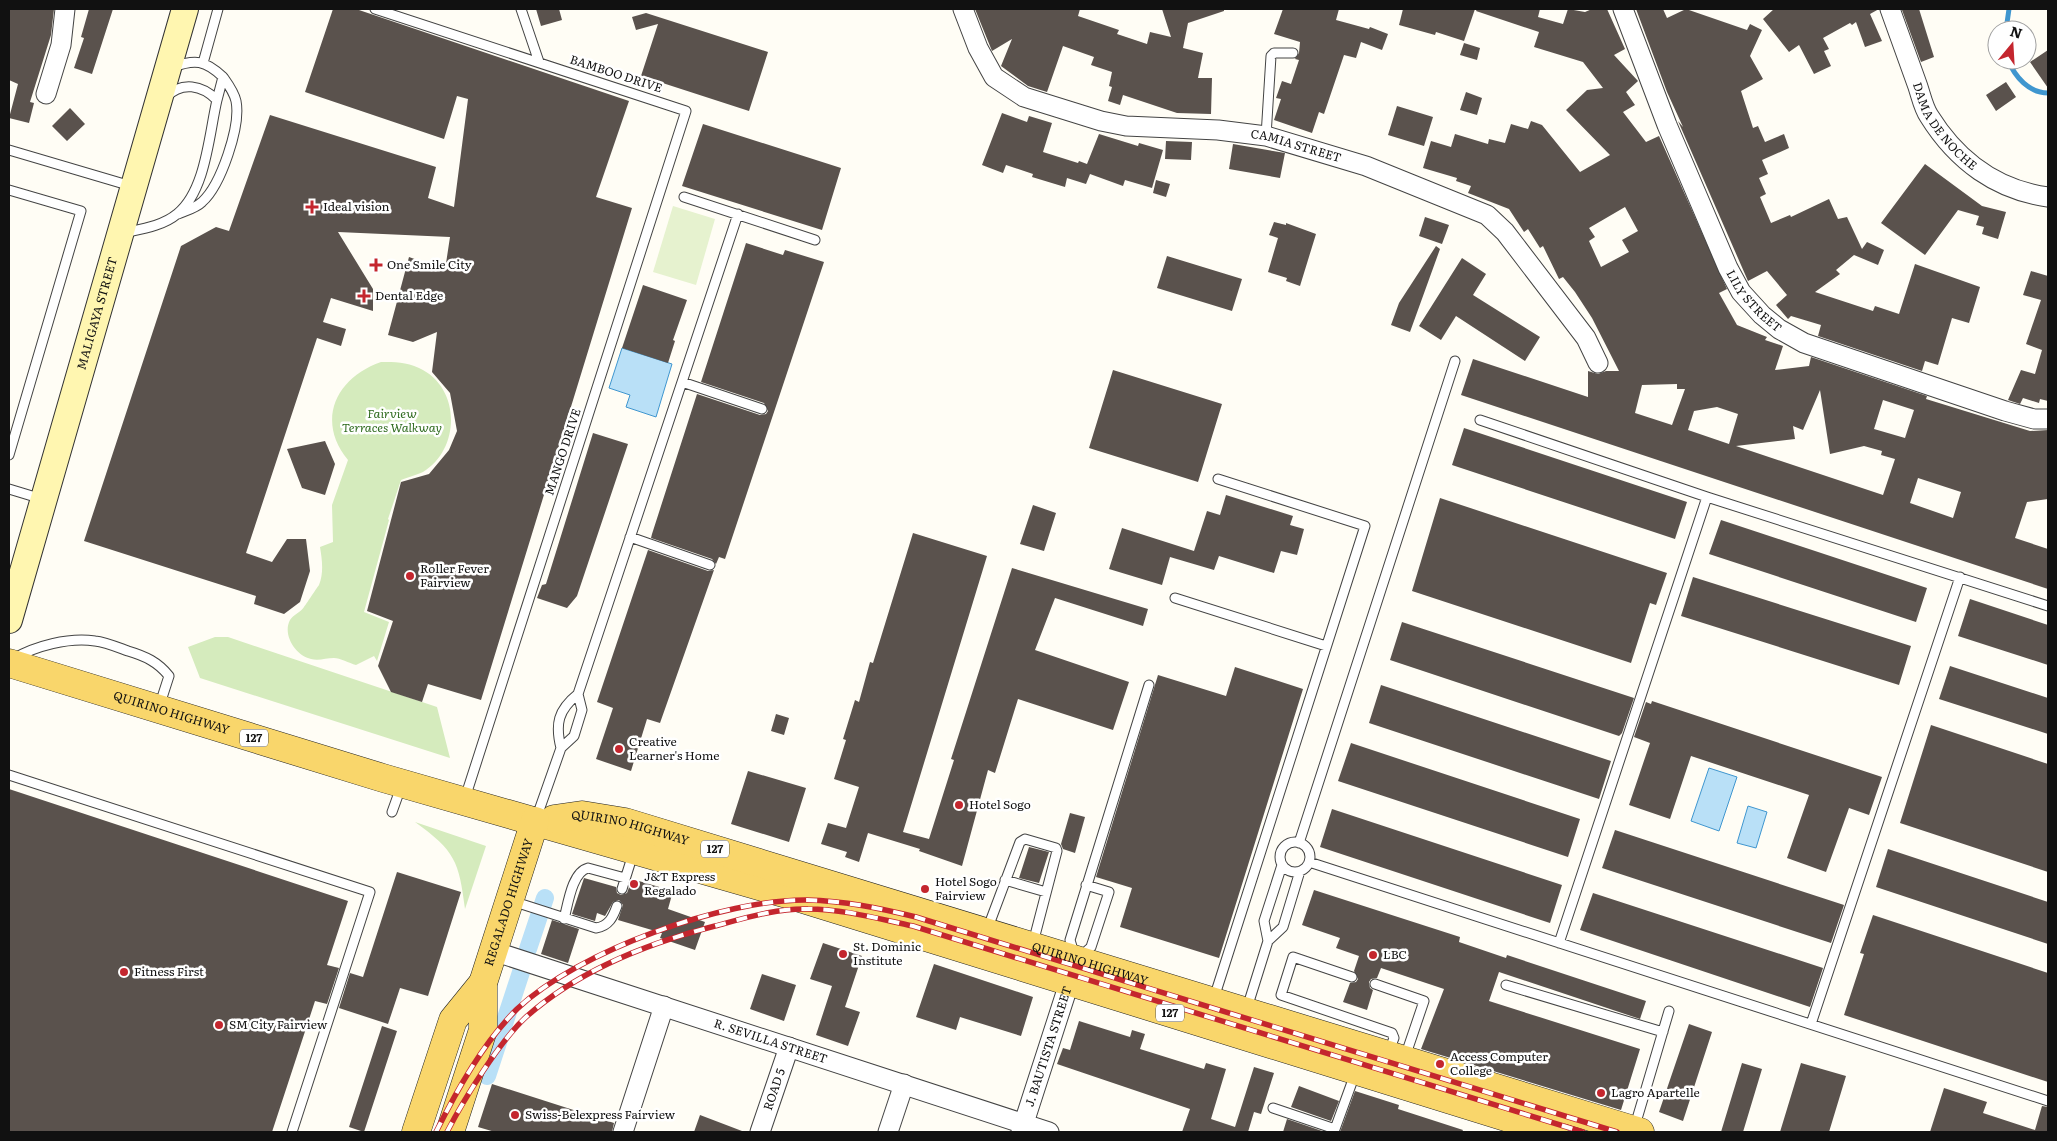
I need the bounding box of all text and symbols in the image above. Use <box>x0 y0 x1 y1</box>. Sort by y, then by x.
north arrow <box>1987 20 2037 70</box>
text: N <box>2008 20 2025 43</box>
street label: BAMBOO DRIVE <box>568 50 665 97</box>
street label: DAMA DE NOCHE <box>1909 80 1982 174</box>
street label: CAMIA STREET <box>1250 124 1344 166</box>
place label: Ideal vision <box>323 197 390 215</box>
marker: Ideal vision <box>305 200 319 214</box>
street label: MALIGAYA STREET <box>72 254 121 372</box>
place label: One Smile City <box>387 255 472 273</box>
marker: One Smile City <box>369 258 383 272</box>
street label: LILY STREET <box>1723 266 1786 336</box>
place label: Dental Edge <box>375 286 443 304</box>
marker: Dental Edge <box>357 289 371 303</box>
park label: Fairview Terraces Walkway <box>342 404 442 436</box>
street label: MANGO DRIVE <box>539 405 585 498</box>
place label: Roller Fever Fairview <box>420 559 489 591</box>
marker: Roller Fever Fairview <box>404 570 416 582</box>
street label: QUIRINO HIGHWAY <box>111 686 233 738</box>
road number: 127 <box>240 730 268 746</box>
place label: Creative Learner's Home <box>629 732 720 764</box>
marker: Creative Learner's Home <box>613 743 625 755</box>
place label: Hotel Sogo <box>969 795 1031 813</box>
marker: Hotel Sogo <box>953 799 965 811</box>
street label: QUIRINO HIGHWAY <box>570 805 692 849</box>
street label: REGALADO HIGHWAY <box>479 835 537 968</box>
road number: 127 <box>701 841 729 858</box>
place label: J&T Express Regalado <box>644 867 716 899</box>
place label: Hotel Sogo Fairview <box>935 872 997 904</box>
marker: J&T Express Regalado <box>628 878 640 890</box>
marker: Hotel Sogo Fairview <box>919 883 931 895</box>
place label: St. Dominic Institute <box>853 937 921 969</box>
street label: QUIRINO HIGHWAY <box>1030 937 1151 989</box>
place label: LBC <box>1383 945 1407 963</box>
marker: St. Dominic Institute <box>837 948 849 960</box>
marker: LBC <box>1367 949 1379 961</box>
place label: Fitness First <box>134 962 204 980</box>
marker: Fitness First <box>118 966 130 978</box>
street label: J. BAUTISTA STREET <box>1020 983 1076 1109</box>
road number: 127 <box>1156 1004 1184 1021</box>
street label: R. SEVILLA STREET <box>712 1014 830 1067</box>
place label: SM City Fairview <box>229 1015 328 1033</box>
marker: SM City Fairview <box>213 1019 225 1031</box>
place label: Access Computer College <box>1450 1047 1548 1079</box>
marker: Access Computer College <box>1434 1058 1446 1070</box>
street label: ROAD 5 <box>758 1066 789 1113</box>
place label: Lagro Apartelle <box>1611 1083 1700 1101</box>
marker: Lagro Apartelle <box>1595 1087 1607 1099</box>
place label: Swiss-Belexpress Fairview <box>525 1105 676 1123</box>
marker: Swiss-Belexpress Fairview <box>509 1109 521 1121</box>

